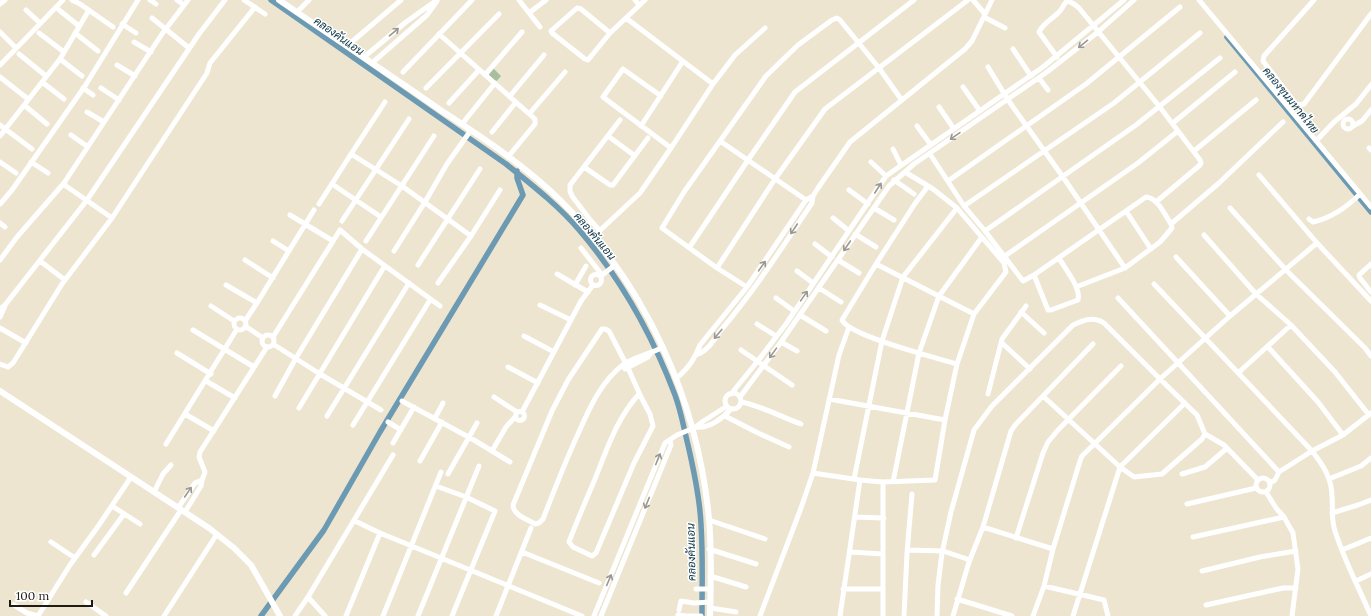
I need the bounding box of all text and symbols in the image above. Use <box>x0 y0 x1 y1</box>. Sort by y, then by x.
water label: คลองคันแอน <box>311 14 367 58</box>
one-way arrow <box>389 28 399 37</box>
one-way arrow <box>1078 39 1088 48</box>
water label: คลองขุนมหาดไทย <box>1258 63 1323 138</box>
one-way arrow <box>950 132 961 140</box>
one-way arrow <box>874 183 882 194</box>
water label: คลองคันแอน <box>571 209 619 263</box>
one-way arrow <box>790 223 798 234</box>
one-way arrow <box>843 241 851 252</box>
one-way arrow <box>758 261 766 272</box>
one-way arrow <box>800 290 808 301</box>
one-way arrow <box>713 329 722 340</box>
one-way arrow <box>769 348 777 359</box>
one-way arrow <box>654 454 662 466</box>
one-way arrow <box>185 486 193 498</box>
one-way arrow <box>643 496 650 508</box>
water label: คลองคันแอน <box>683 523 699 581</box>
one-way arrow <box>605 574 613 586</box>
scale bar <box>10 582 92 608</box>
text: 100 m <box>16 588 49 603</box>

